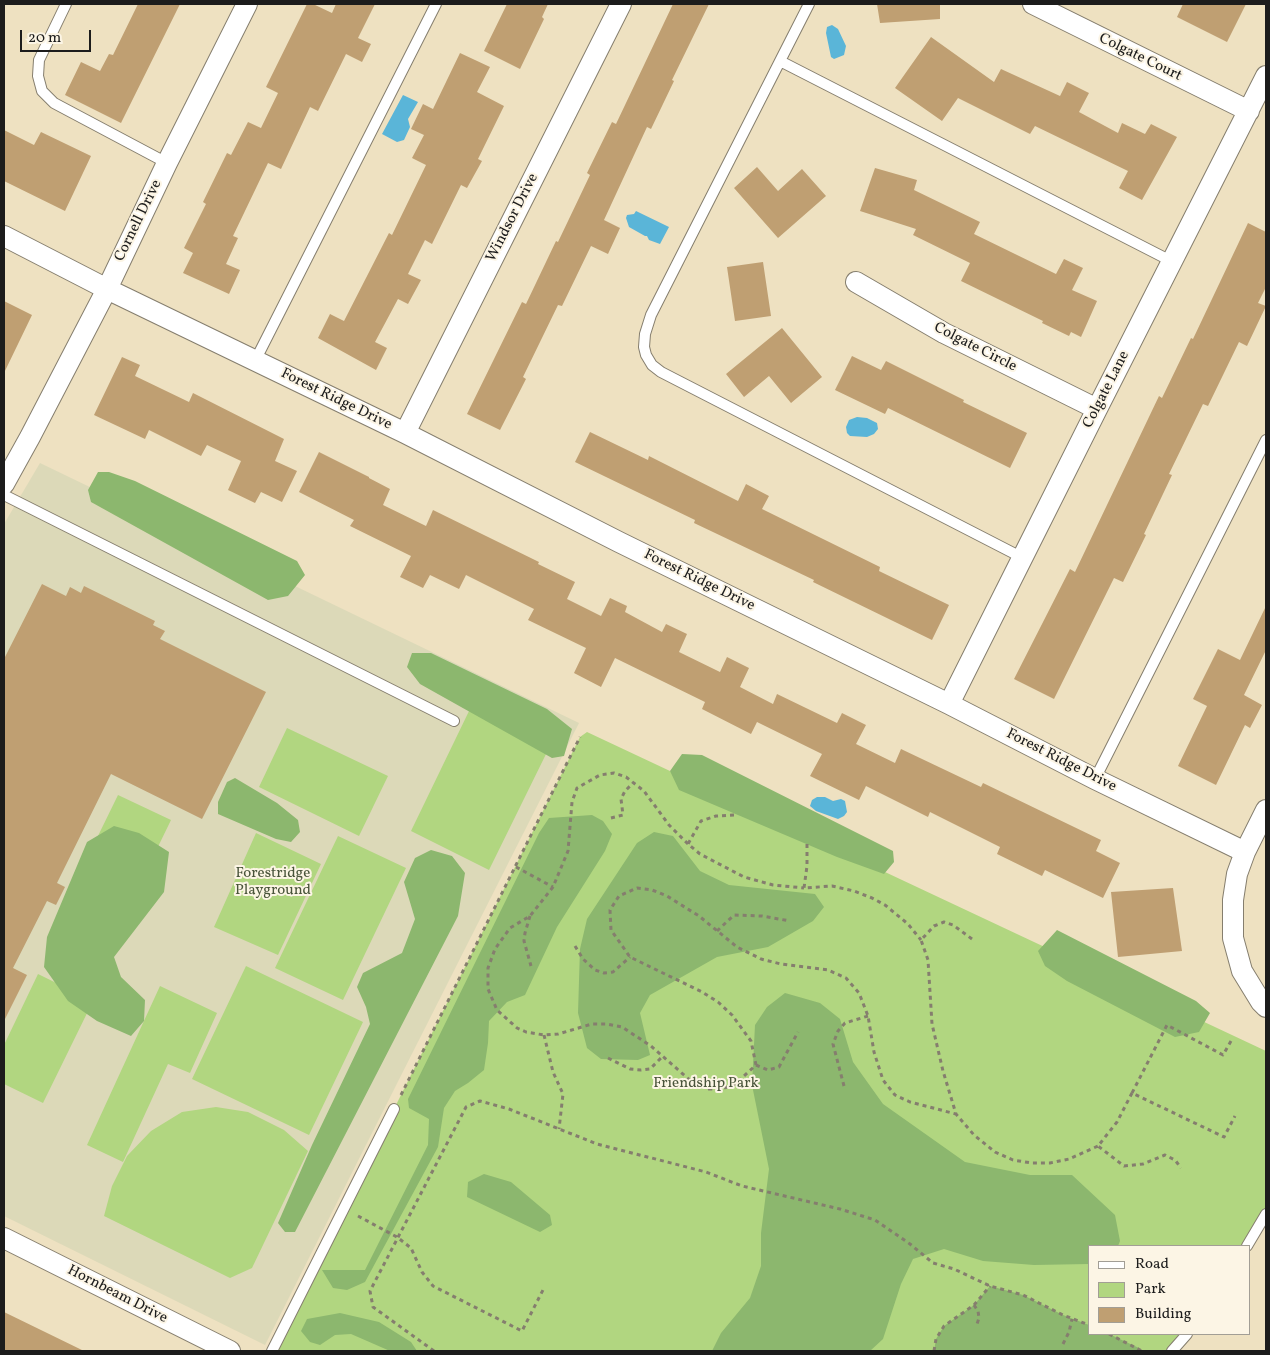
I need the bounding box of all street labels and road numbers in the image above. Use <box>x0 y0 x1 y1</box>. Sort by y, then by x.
street label: Colgate Court <box>1096 30 1184 86</box>
street label: Windsor Drive <box>483 171 543 265</box>
street label: Cornell Drive <box>111 177 167 265</box>
street label: Colgate Circle <box>930 319 1020 377</box>
street label: Colgate Lane <box>1080 348 1134 432</box>
street label: Forest Ridge Drive <box>278 365 394 435</box>
street label: Forest Ridge Drive <box>641 546 757 616</box>
street label: Forest Ridge Drive <box>1003 725 1119 797</box>
street label: Hornbeam Drive <box>64 1262 170 1328</box>

